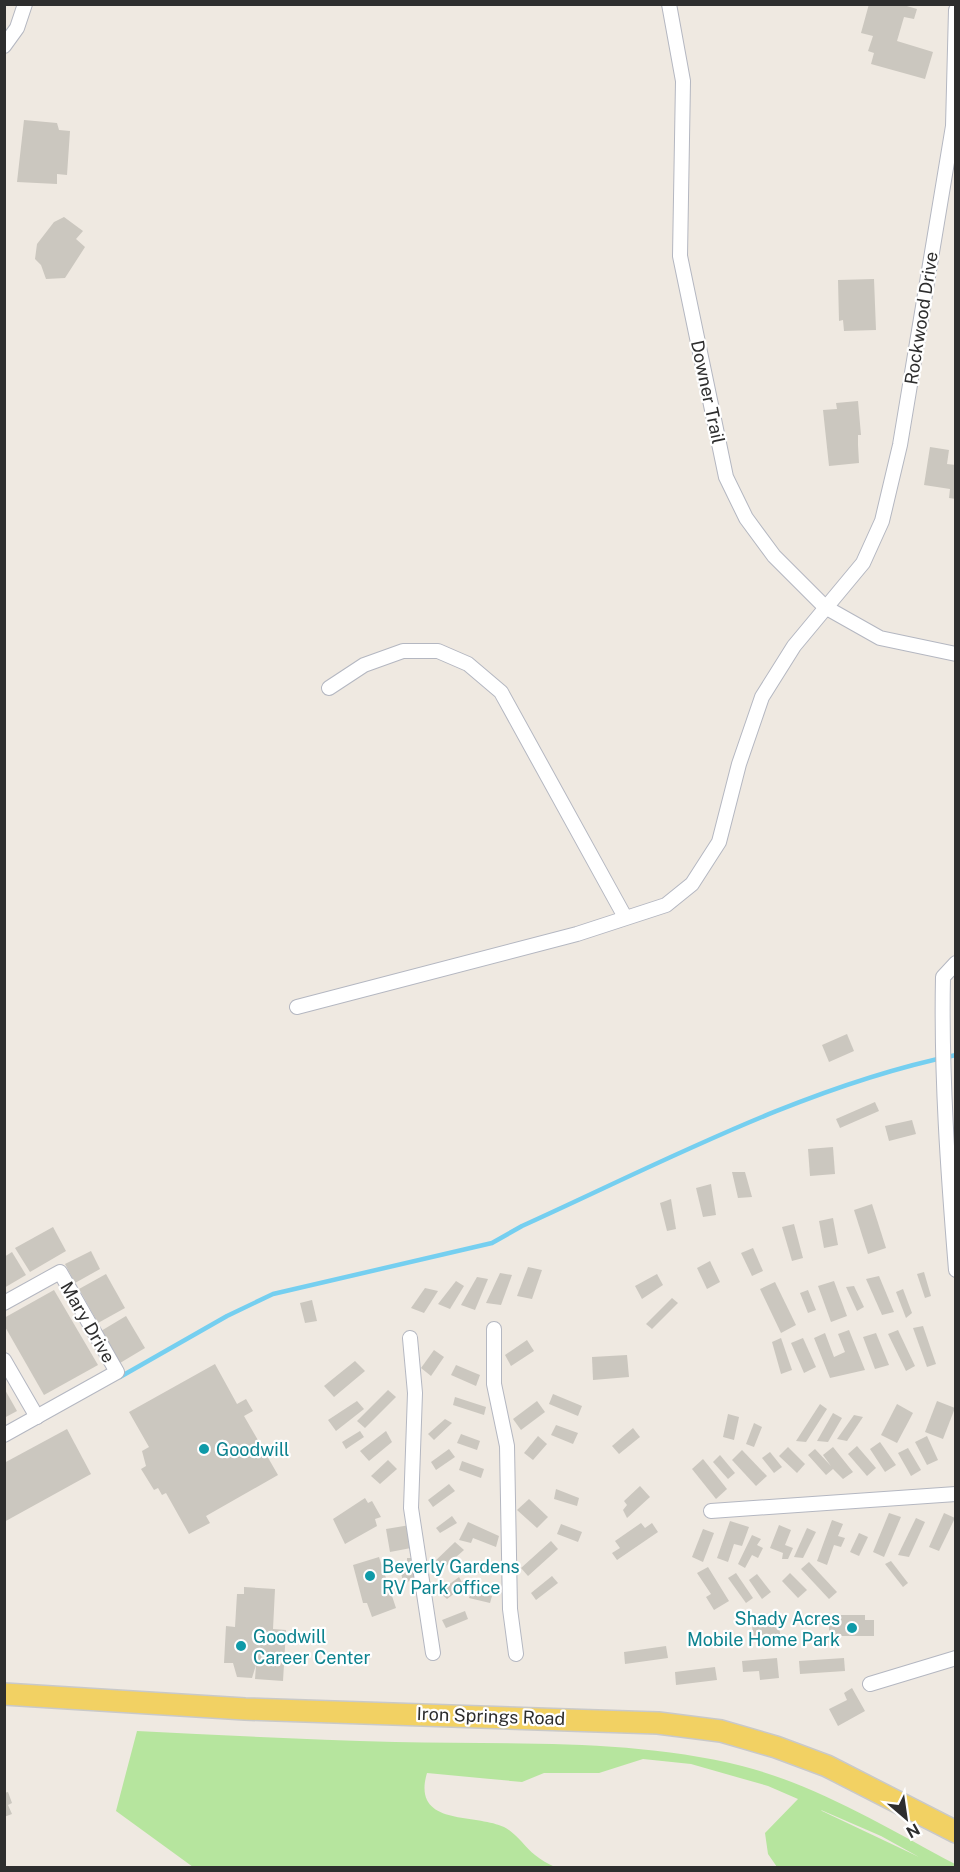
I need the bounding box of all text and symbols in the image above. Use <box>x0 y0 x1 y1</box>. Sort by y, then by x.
street label: Rockwood Drive <box>900 250 942 386</box>
street label: Downer Trail <box>687 338 729 446</box>
street label: Mary Drive <box>56 1278 120 1366</box>
place label: Goodwill <box>216 1439 290 1460</box>
marker: Goodwill <box>197 1442 211 1456</box>
place label: Beverly Gardens RV Park office <box>382 1556 520 1598</box>
marker: Beverly Gardens RV Park office <box>363 1569 377 1583</box>
place label: Shady Acres Mobile Home Park <box>687 1608 840 1650</box>
marker: Shady Acres Mobile Home Park <box>845 1621 859 1635</box>
place label: Goodwill Career Center <box>253 1626 370 1668</box>
marker: Goodwill Career Center <box>234 1639 248 1653</box>
street label: Iron Springs Road <box>416 1703 566 1729</box>
north arrow <box>876 1788 936 1848</box>
text: N <box>903 1819 923 1842</box>

